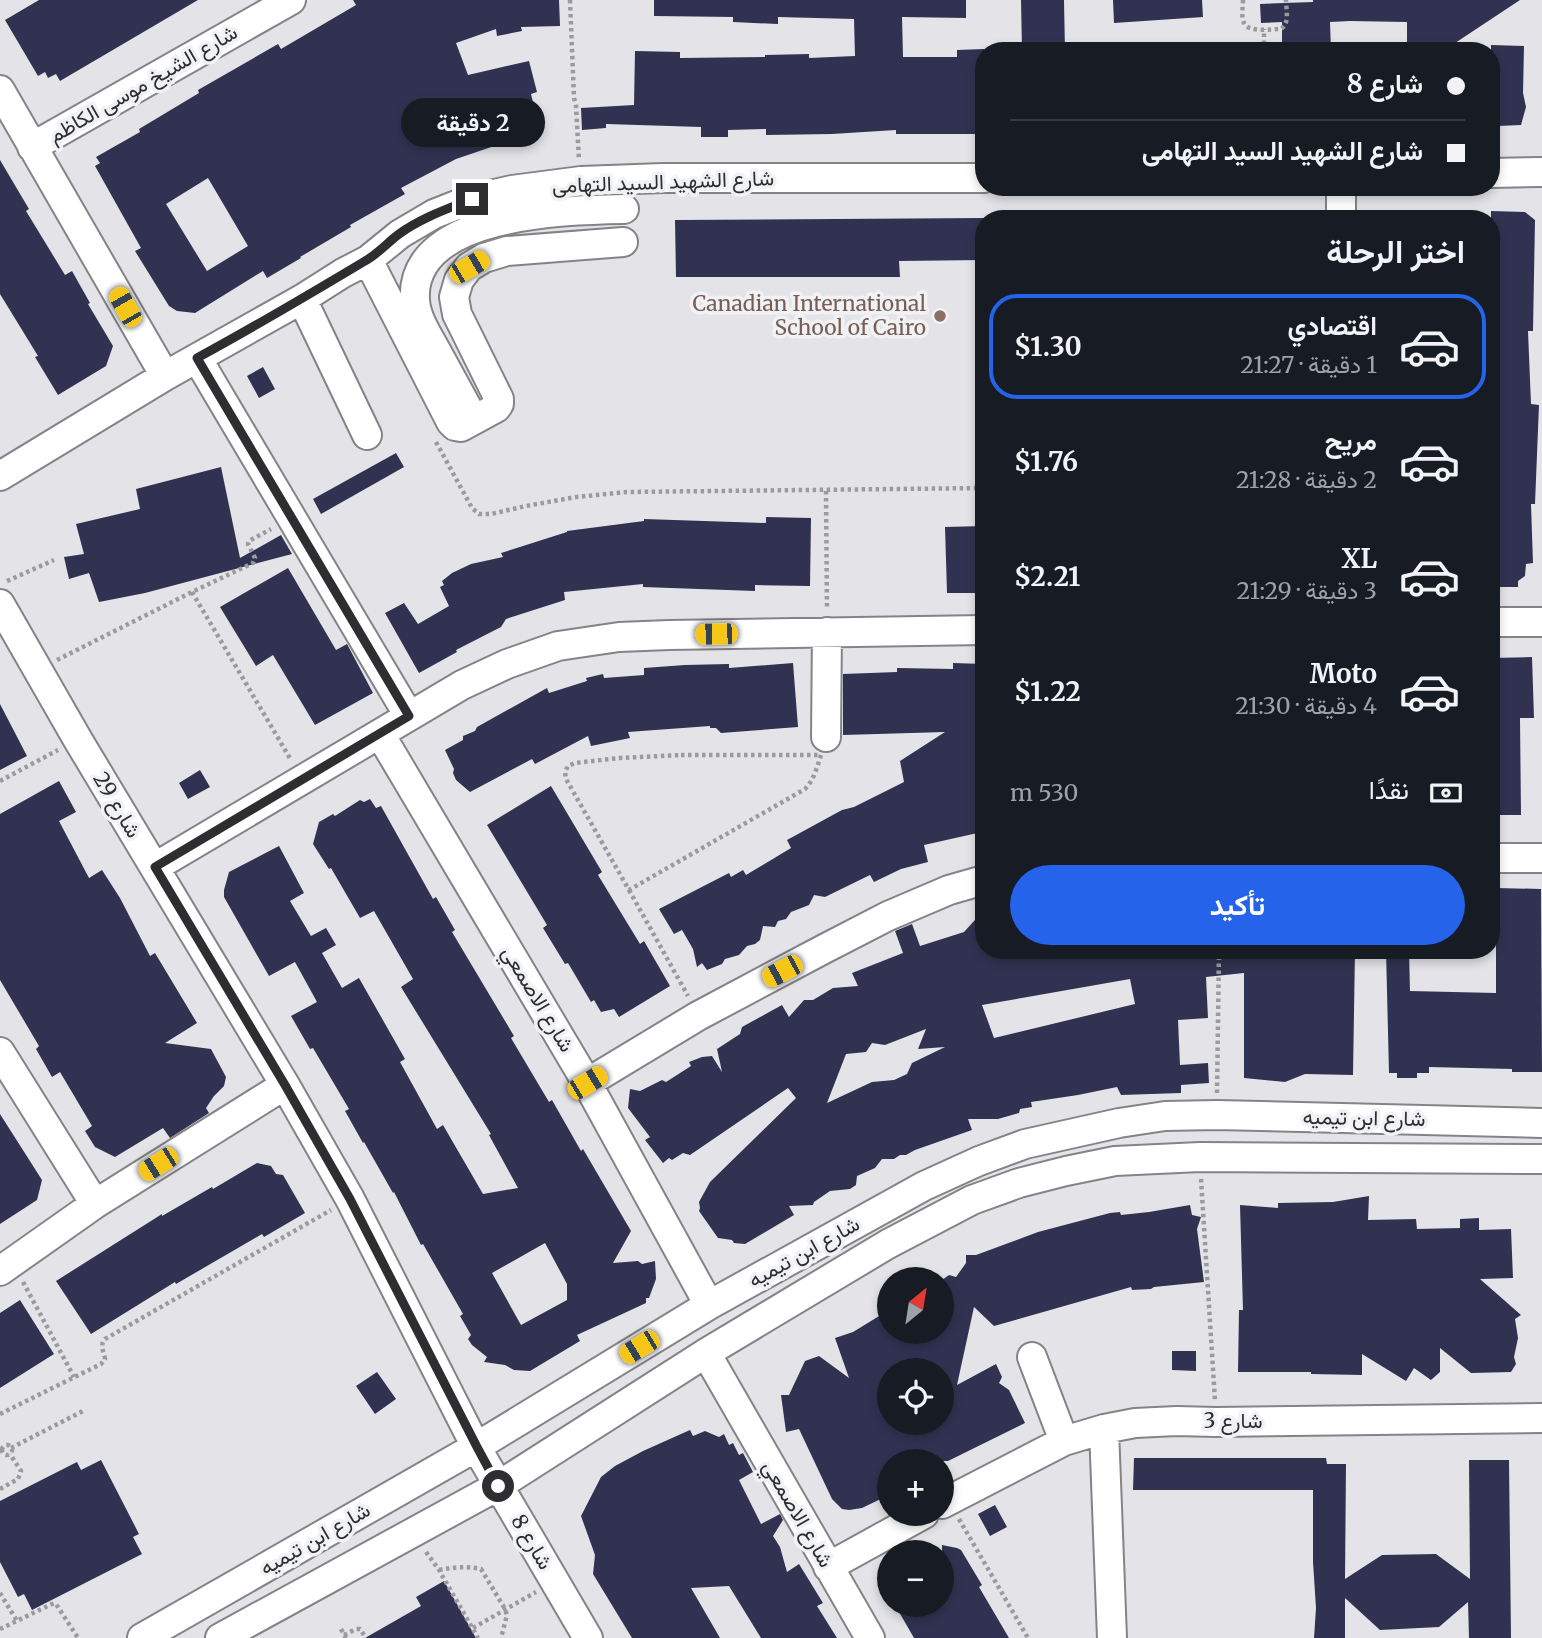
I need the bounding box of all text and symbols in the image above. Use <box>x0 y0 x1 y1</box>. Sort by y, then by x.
street label: شارع الشيخ موسى الكاظم <box>43 18 243 150</box>
text: شارع 8 <box>1347 67 1423 100</box>
callout: 2 دقيقة <box>400 97 544 146</box>
text: 2 دقيقة <box>436 108 510 137</box>
text: شارع الشهيد السيد التهامى <box>1142 134 1423 167</box>
street label: شارع الشهيد السيد التهامى <box>552 164 774 200</box>
route end <box>456 183 488 215</box>
text: اختر الرحلة <box>1326 232 1465 272</box>
car <box>446 247 493 287</box>
car <box>106 284 145 330</box>
place label: Canadian International School of Cairo <box>692 290 926 341</box>
marker: Canadian International School of Cairo <box>932 308 948 324</box>
text: اقتصادي <box>1288 309 1377 342</box>
icon: car <box>1398 315 1461 378</box>
text: $1.30 <box>1014 330 1082 363</box>
text: 1 دقيقة · 21:27 <box>1240 350 1377 379</box>
text: مريح <box>1325 424 1377 457</box>
icon: car <box>1398 430 1461 493</box>
text: $1.76 <box>1014 445 1078 478</box>
text: 2 دقيقة · 21:28 <box>1236 465 1377 494</box>
text: XL <box>1341 542 1377 575</box>
icon: car <box>1398 545 1461 608</box>
text: $2.21 <box>1014 560 1080 593</box>
text: 3 دقيقة · 21:29 <box>1237 576 1377 605</box>
car <box>695 623 738 645</box>
text: Moto <box>1310 657 1377 690</box>
icon: car <box>1398 660 1461 723</box>
text: $1.22 <box>1014 675 1081 708</box>
text: 4 دقيقة · 21:30 <box>1235 691 1377 720</box>
street label: شارع 29 <box>86 767 148 843</box>
text: نقدًا <box>1369 773 1409 806</box>
icon: cash <box>1427 774 1465 812</box>
text: 530 m <box>1010 778 1078 807</box>
button: تأكيد <box>1010 865 1465 945</box>
street label: شارع الاصمعي <box>493 941 581 1059</box>
car <box>759 952 806 990</box>
car <box>564 1063 611 1103</box>
street label: شارع ابن تيميه <box>1302 1103 1426 1133</box>
car <box>135 1144 182 1184</box>
street label: شارع ابن تيميه <box>743 1210 865 1294</box>
north arrow <box>877 1267 954 1344</box>
map controls <box>877 1267 954 1617</box>
car <box>616 1327 663 1367</box>
button: locate <box>877 1358 954 1435</box>
street label: شارع 3 <box>1203 1407 1263 1435</box>
button: + <box>877 1449 954 1526</box>
street label: شارع الاصمعي <box>753 1455 840 1574</box>
route start <box>482 1470 514 1502</box>
street label: شارع ابن تيميه <box>255 1496 375 1582</box>
street label: شارع 8 <box>505 1509 559 1575</box>
button: − <box>877 1540 954 1617</box>

